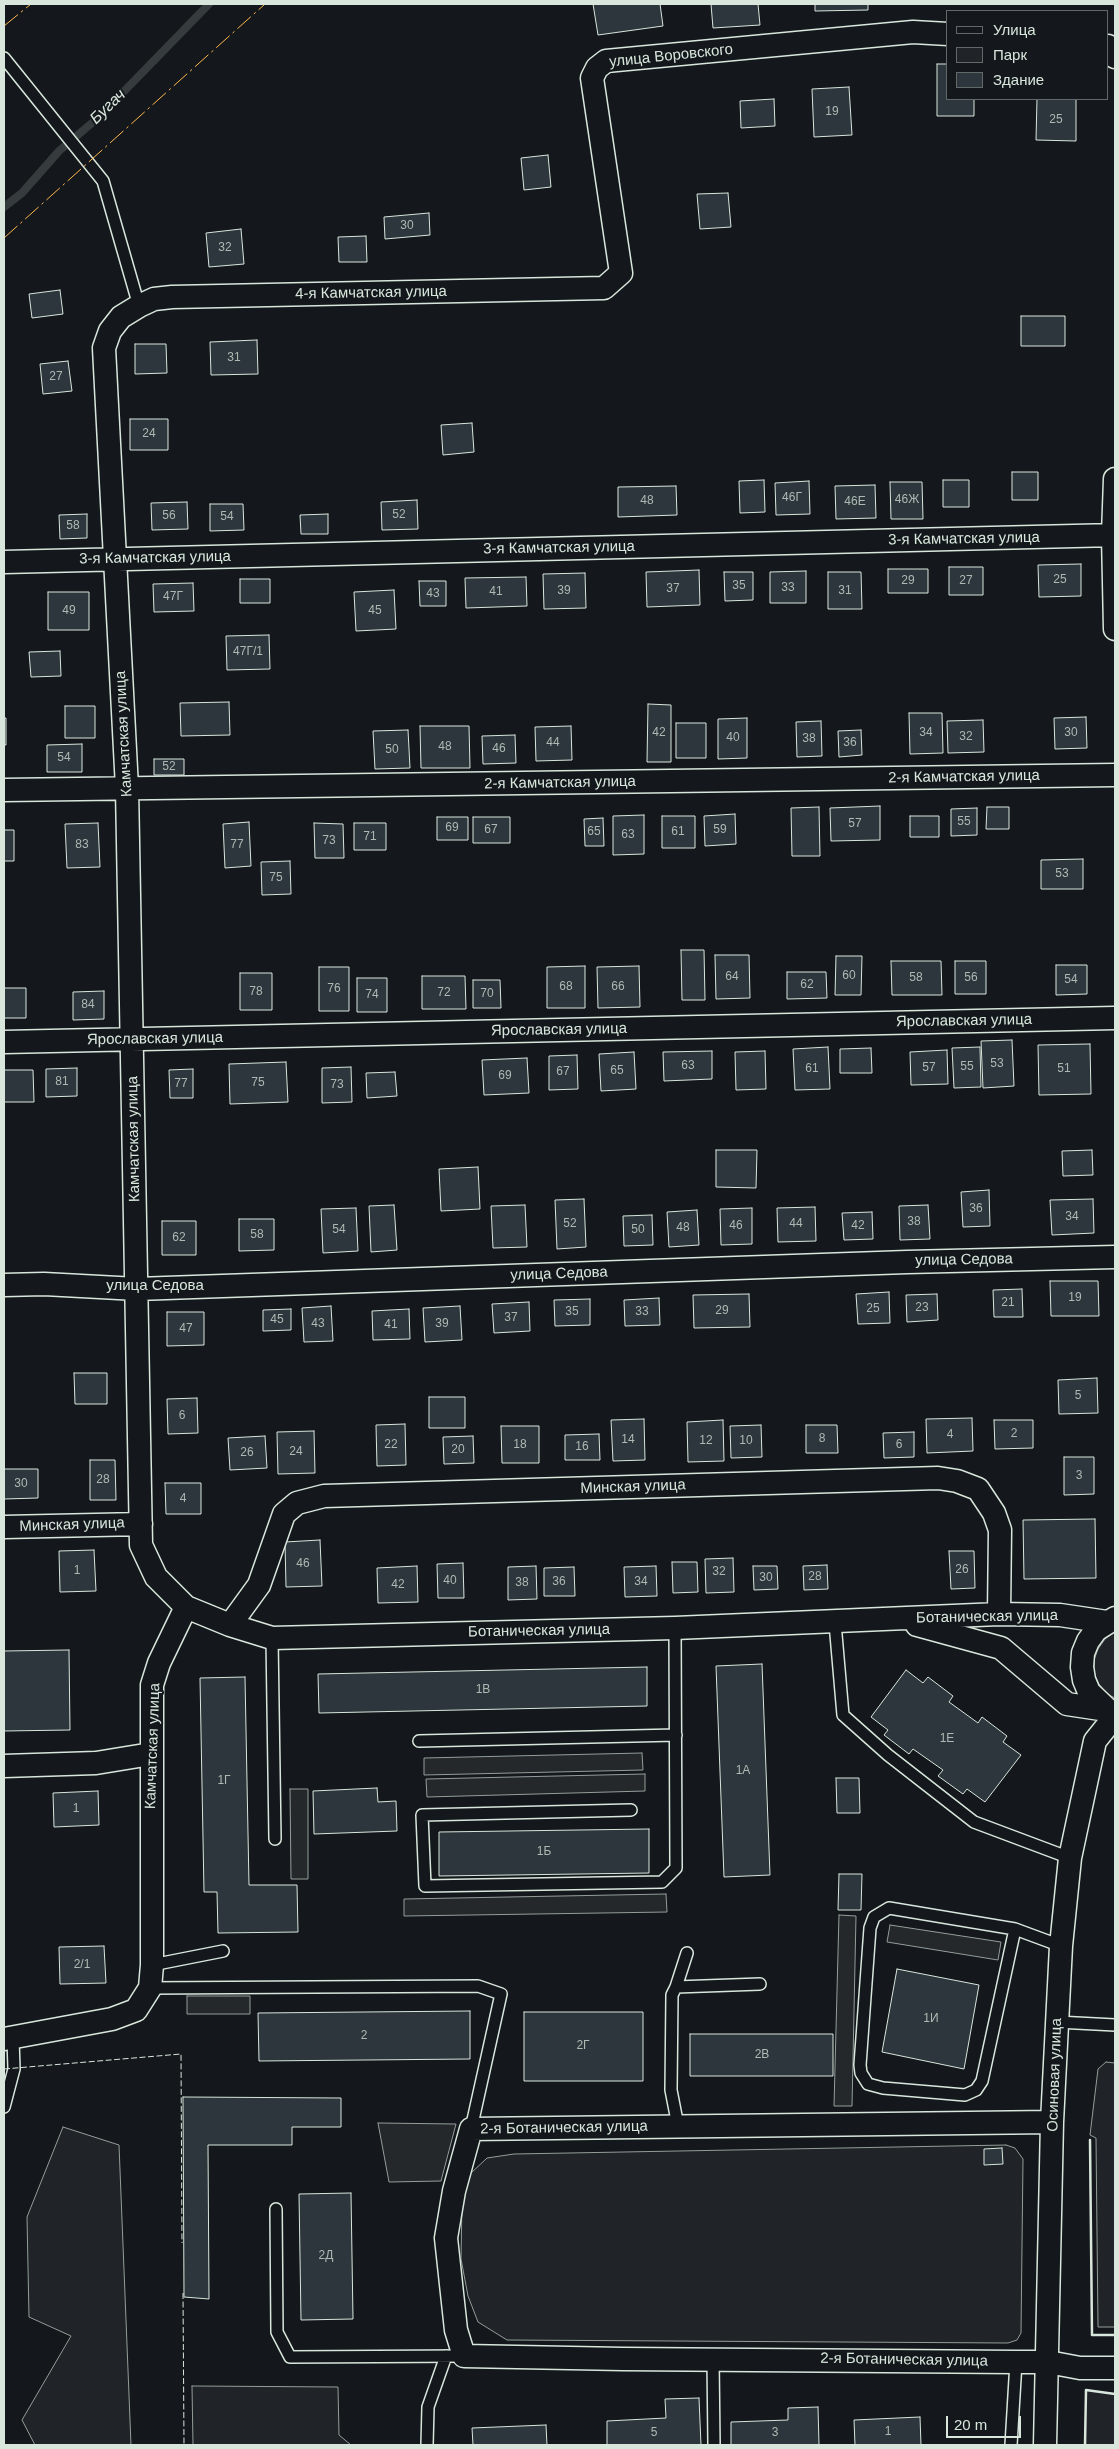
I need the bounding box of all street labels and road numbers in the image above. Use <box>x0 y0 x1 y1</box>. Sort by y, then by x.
street label: улица Воровского <box>608 41 734 71</box>
street label: 4-я Камчатская улица <box>295 283 447 303</box>
street label: 3-я Камчатская улица <box>888 529 1040 549</box>
street label: 3-я Камчатская улица <box>483 538 635 558</box>
street label: 3-я Камчатская улица <box>79 548 231 568</box>
street label: Камчатская улица <box>112 671 136 797</box>
street label: 2-я Камчатская улица <box>888 767 1040 787</box>
street label: 2-я Камчатская улица <box>484 773 636 793</box>
street label: Ярославская улица <box>896 1011 1032 1031</box>
street label: Ярославская улица <box>491 1020 627 1040</box>
street label: Ярославская улица <box>87 1029 223 1049</box>
street label: Камчатская улица <box>124 1076 144 1202</box>
street label: улица Седова <box>915 1250 1013 1270</box>
street label: улица Седова <box>510 1263 608 1285</box>
street label: улица Седова <box>106 1277 204 1295</box>
street label: Минская улица <box>580 1476 686 1498</box>
street label: Минская улица <box>19 1514 125 1536</box>
street label: Ботаническая улица <box>916 1607 1058 1627</box>
street label: Ботаническая улица <box>468 1621 610 1641</box>
street label: Камчатская улица <box>142 1683 164 1809</box>
street label: Осиновая улица <box>1044 2018 1066 2132</box>
street label: 2-я Ботаническая улица <box>480 2118 648 2138</box>
street label: 2-я Ботаническая улица <box>820 2350 988 2370</box>

